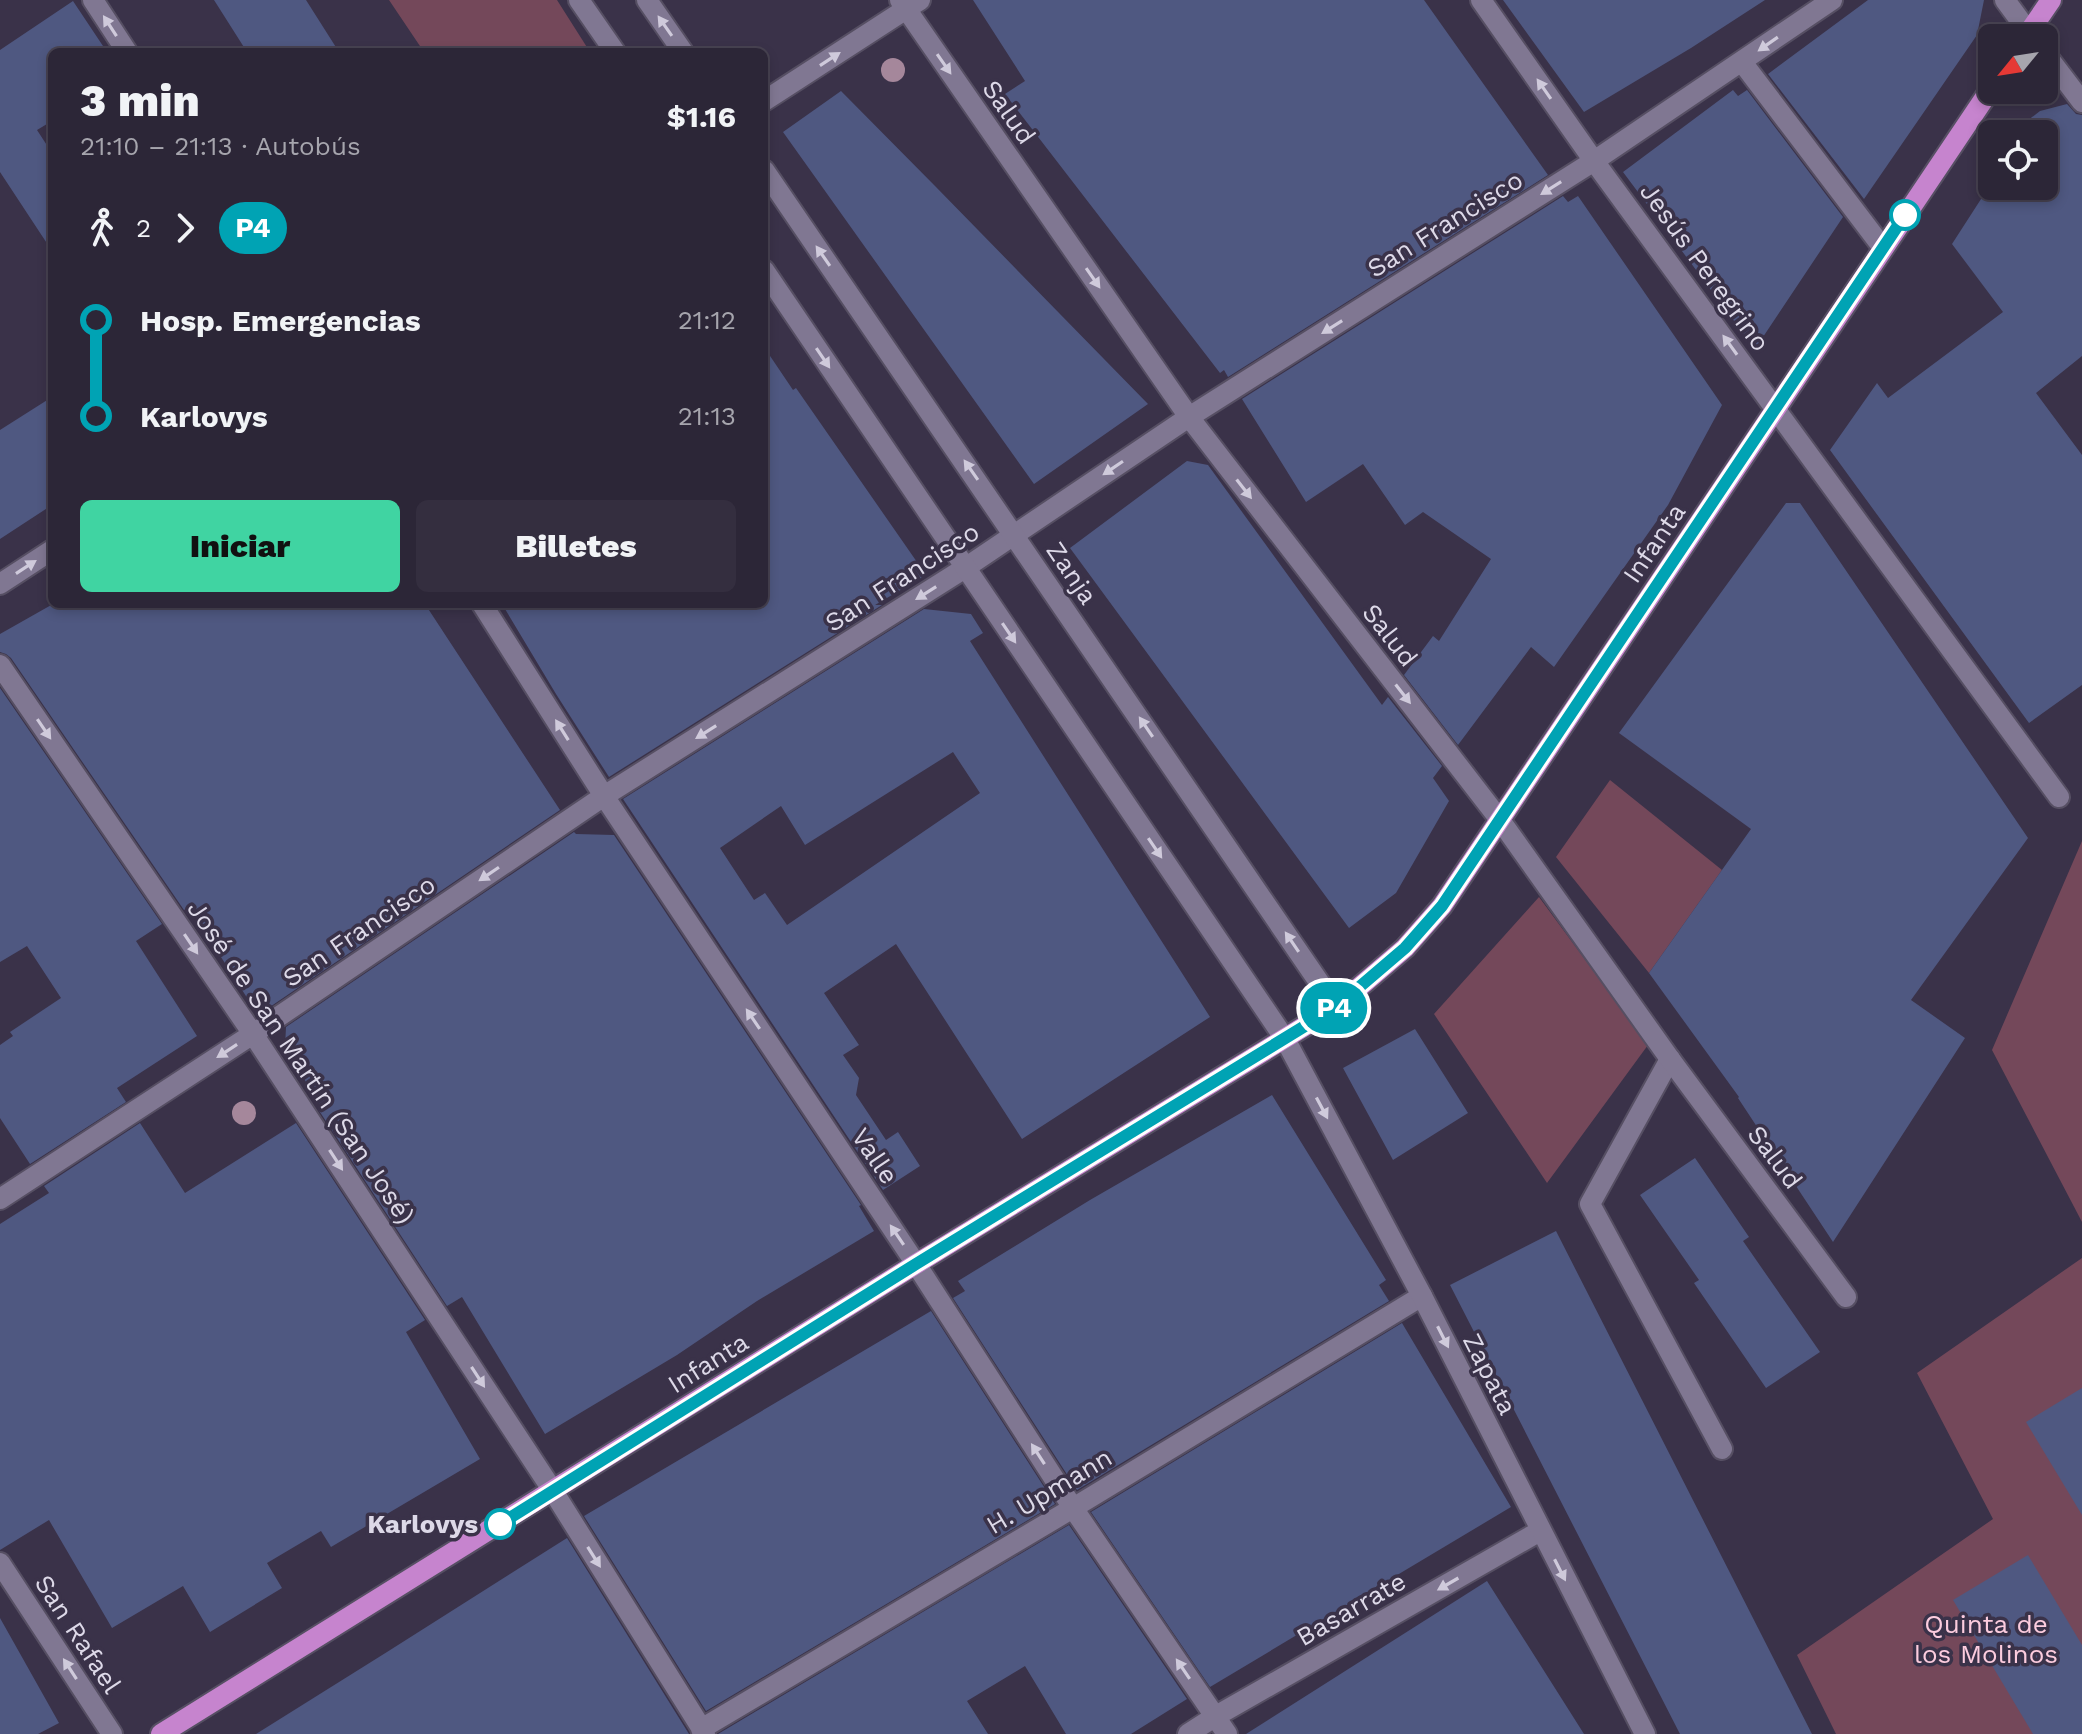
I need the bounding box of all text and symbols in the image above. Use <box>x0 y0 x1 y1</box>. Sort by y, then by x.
one-way arrow <box>103 15 118 37</box>
one-way arrow <box>658 15 673 37</box>
north arrow <box>1978 24 2058 104</box>
map controls <box>1978 24 2058 200</box>
one-way arrow <box>1758 36 1779 51</box>
one-way arrow <box>819 51 840 66</box>
one-way arrow <box>936 54 951 75</box>
street label: Salud <box>976 74 1042 150</box>
text: 3 min <box>80 75 200 127</box>
one-way arrow <box>1537 79 1552 100</box>
text: $1.16 <box>667 99 736 134</box>
button: locate <box>1978 120 2058 200</box>
text: 21:10 – 21:13 · Autobús <box>80 131 361 161</box>
street label: San Francisco <box>1362 164 1528 284</box>
street label: Jesús Peregrino <box>1634 177 1776 357</box>
one-way arrow <box>1540 180 1562 194</box>
unlabelled marker <box>1890 200 1920 230</box>
icon: walk <box>80 206 124 250</box>
icon: forward <box>163 206 207 250</box>
text: P4 <box>235 211 271 244</box>
text: 2 <box>136 213 151 243</box>
one-way arrow <box>816 246 831 267</box>
one-way arrow <box>1085 267 1100 288</box>
text: Hosp. Emergencias <box>140 303 421 338</box>
text: 21:12 <box>678 305 736 335</box>
one-way arrow <box>1321 319 1342 334</box>
one-way arrow <box>1723 334 1738 355</box>
one-way arrow <box>815 347 830 368</box>
text: Karlovys <box>140 399 268 434</box>
text: 21:13 <box>678 401 736 431</box>
one-way arrow <box>964 460 979 481</box>
one-way arrow <box>1103 460 1124 475</box>
one-way arrow <box>1236 478 1252 499</box>
street label: Infanta <box>1617 497 1692 588</box>
button: Iniciar <box>80 500 400 592</box>
button: Billetes <box>416 500 736 592</box>
street label: San Francisco <box>819 516 985 638</box>
street label: Zanja <box>1040 536 1104 610</box>
one-way arrow <box>15 561 37 575</box>
one-way arrow <box>915 585 937 599</box>
street label: Salud <box>1356 598 1424 672</box>
one-way arrow <box>1001 622 1016 643</box>
one-way arrow <box>1395 684 1411 705</box>
one-way arrow <box>1139 716 1154 738</box>
one-way arrow <box>36 719 51 740</box>
one-way arrow <box>555 720 570 741</box>
one-way arrow <box>696 724 717 739</box>
one-way arrow <box>1147 837 1162 858</box>
one-way arrow <box>479 866 500 881</box>
street label: San Francisco <box>277 869 441 993</box>
street label: José de San Martín (San José) <box>181 895 421 1229</box>
one-way arrow <box>1285 931 1300 953</box>
one-way arrow <box>183 933 198 954</box>
line badge: P4 <box>1298 982 1370 1034</box>
text: P4 <box>1316 991 1352 1024</box>
one-way arrow <box>745 1009 760 1030</box>
one-way arrow <box>217 1043 238 1058</box>
one-way arrow <box>1315 1096 1328 1119</box>
street label: Salud <box>1742 1119 1808 1195</box>
street label: Valle <box>846 1122 904 1190</box>
one-way arrow <box>328 1149 343 1170</box>
one-way arrow <box>890 1225 905 1246</box>
one-way arrow <box>1436 1326 1450 1349</box>
street label: Infanta <box>662 1327 754 1399</box>
street label: Zapata <box>1457 1328 1523 1420</box>
one-way arrow <box>471 1366 485 1388</box>
street label: H. Upmann <box>981 1442 1117 1540</box>
one-way arrow <box>1031 1443 1045 1465</box>
place label: Karlovys <box>367 1509 478 1539</box>
marker: Karlovys <box>485 1509 515 1539</box>
one-way arrow <box>587 1546 601 1568</box>
one-way arrow <box>1554 1558 1567 1581</box>
street label: Basarrate <box>1291 1566 1411 1652</box>
street label: San Rafael <box>29 1569 127 1699</box>
one-way arrow <box>1437 1576 1459 1590</box>
park label: Quinta de los Molinos <box>1914 1609 2058 1669</box>
one-way arrow <box>62 1658 77 1679</box>
one-way arrow <box>1176 1659 1191 1680</box>

